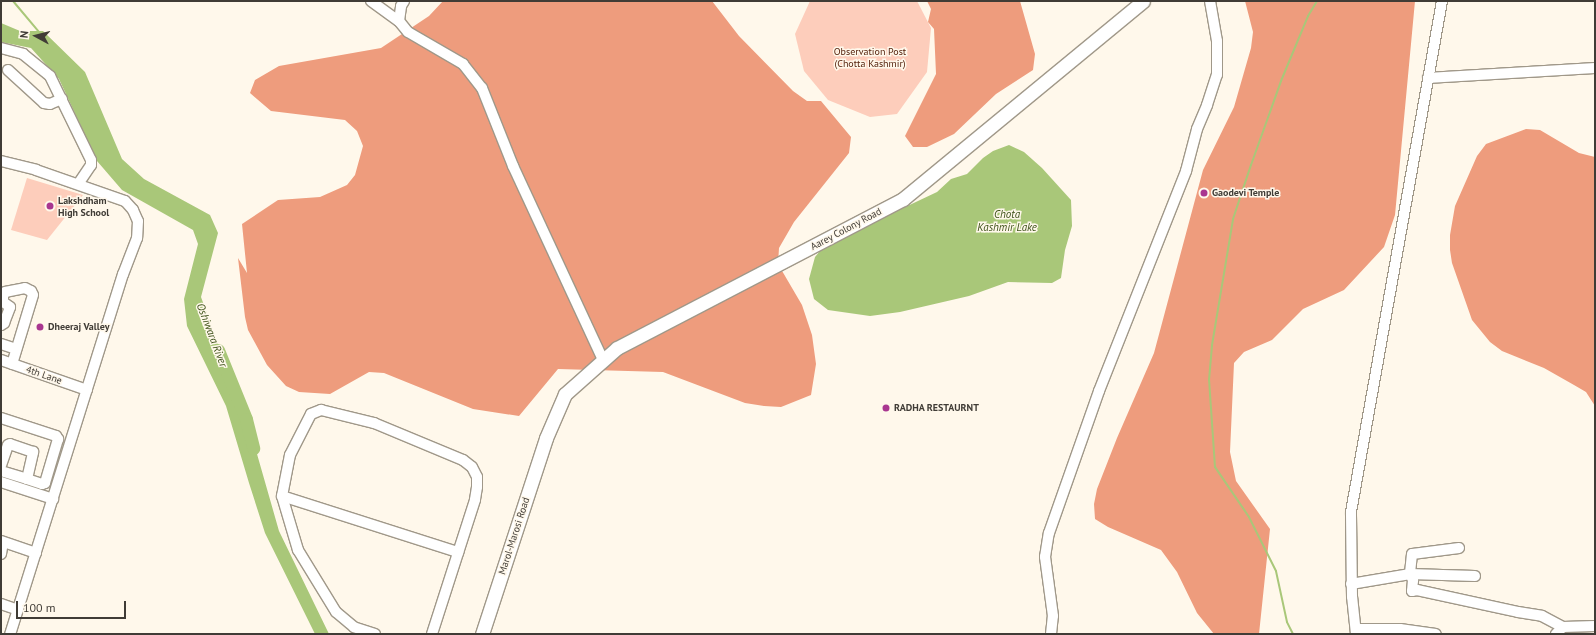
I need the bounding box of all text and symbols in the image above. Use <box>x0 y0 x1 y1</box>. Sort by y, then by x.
north arrow <box>16 16 56 56</box>
text: N <box>17 30 31 39</box>
park label: Observation Post (Chotta Kashmir) <box>834 45 906 68</box>
place label: Gaodevi Temple <box>1212 187 1280 199</box>
marker: Gaodevi Temple <box>1199 188 1209 198</box>
place label: Lakshdham High School <box>58 194 109 218</box>
marker: Lakshdham High School <box>45 201 55 211</box>
street label: Aarey Colony Road <box>808 205 884 253</box>
water label: Chota Kashmir Lake <box>977 208 1037 234</box>
water label: Oshiwara River <box>194 301 230 369</box>
place label: Dheeraj Valley <box>48 321 110 333</box>
marker: Dheeraj Valley <box>35 322 45 332</box>
street label: 4th Lane <box>24 363 64 387</box>
place label: RADHA RESTAURNT <box>894 402 979 414</box>
marker: RADHA RESTAURNT <box>881 403 891 413</box>
street label: Marol-Marosi Road <box>496 496 532 576</box>
scale bar <box>18 593 128 619</box>
text: 100 m <box>23 600 56 615</box>

